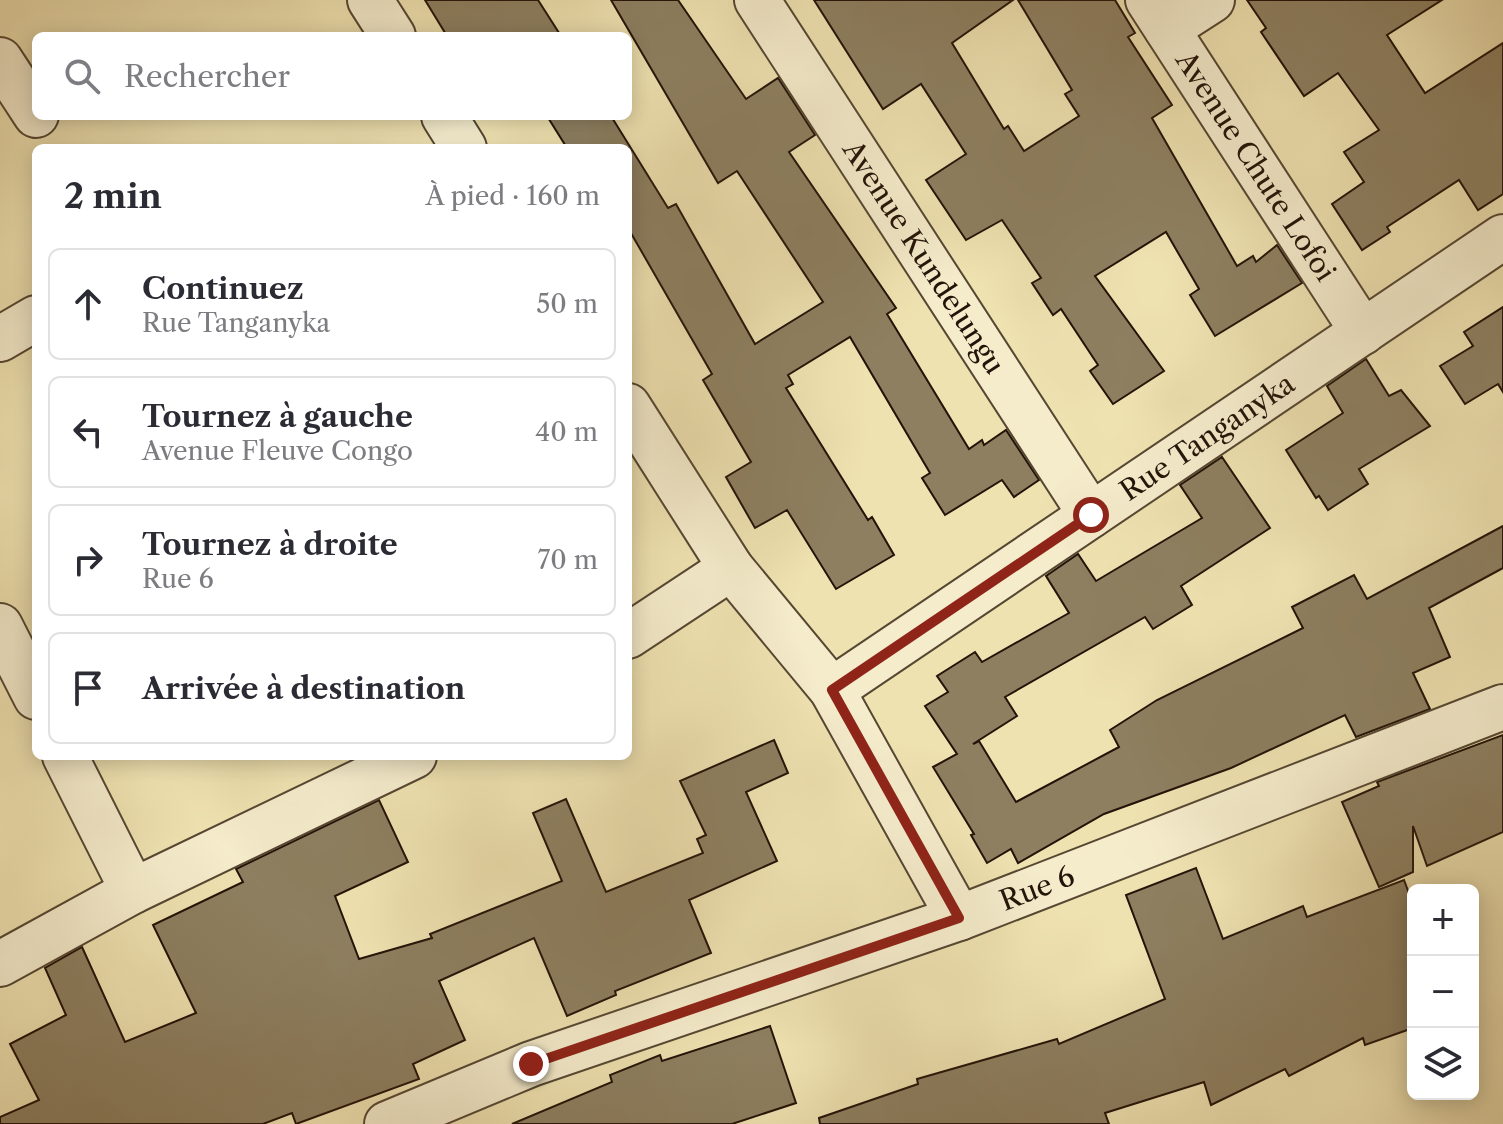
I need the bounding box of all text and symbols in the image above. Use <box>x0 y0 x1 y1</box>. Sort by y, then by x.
search box <box>32 32 632 120</box>
street label: Avenue Chute Lofoi <box>1168 44 1343 287</box>
icon: search <box>60 54 104 98</box>
text: Rechercher <box>124 58 290 95</box>
street label: Avenue Kundelungu <box>835 133 1012 380</box>
text: 2 min <box>64 175 162 217</box>
text: À pied · 160 m <box>426 180 600 212</box>
text: Continuez <box>142 270 304 307</box>
icon: ahead <box>66 282 110 326</box>
text: 50 m <box>536 288 598 320</box>
text: Rue Tanganyka <box>142 307 330 339</box>
street label: Rue Tanganyka <box>1113 366 1301 508</box>
text: Tournez à gauche <box>142 398 413 435</box>
icon: left <box>66 410 110 454</box>
text: 40 m <box>535 416 598 448</box>
text: Avenue Fleuve Congo <box>142 435 413 467</box>
route start <box>1073 497 1109 533</box>
text: Tournez à droite <box>142 526 398 563</box>
icon: right <box>66 538 110 582</box>
text: 70 m <box>538 544 598 576</box>
text: Rue 6 <box>142 563 214 595</box>
icon: arrive <box>66 666 110 710</box>
text: Arrivée à destination <box>142 670 465 707</box>
street label: Rue 6 <box>995 858 1079 918</box>
map controls <box>1407 884 1479 1100</box>
button: + <box>1407 884 1479 956</box>
button: − <box>1407 956 1479 1028</box>
button: layers <box>1407 1028 1479 1100</box>
route end <box>513 1046 549 1082</box>

